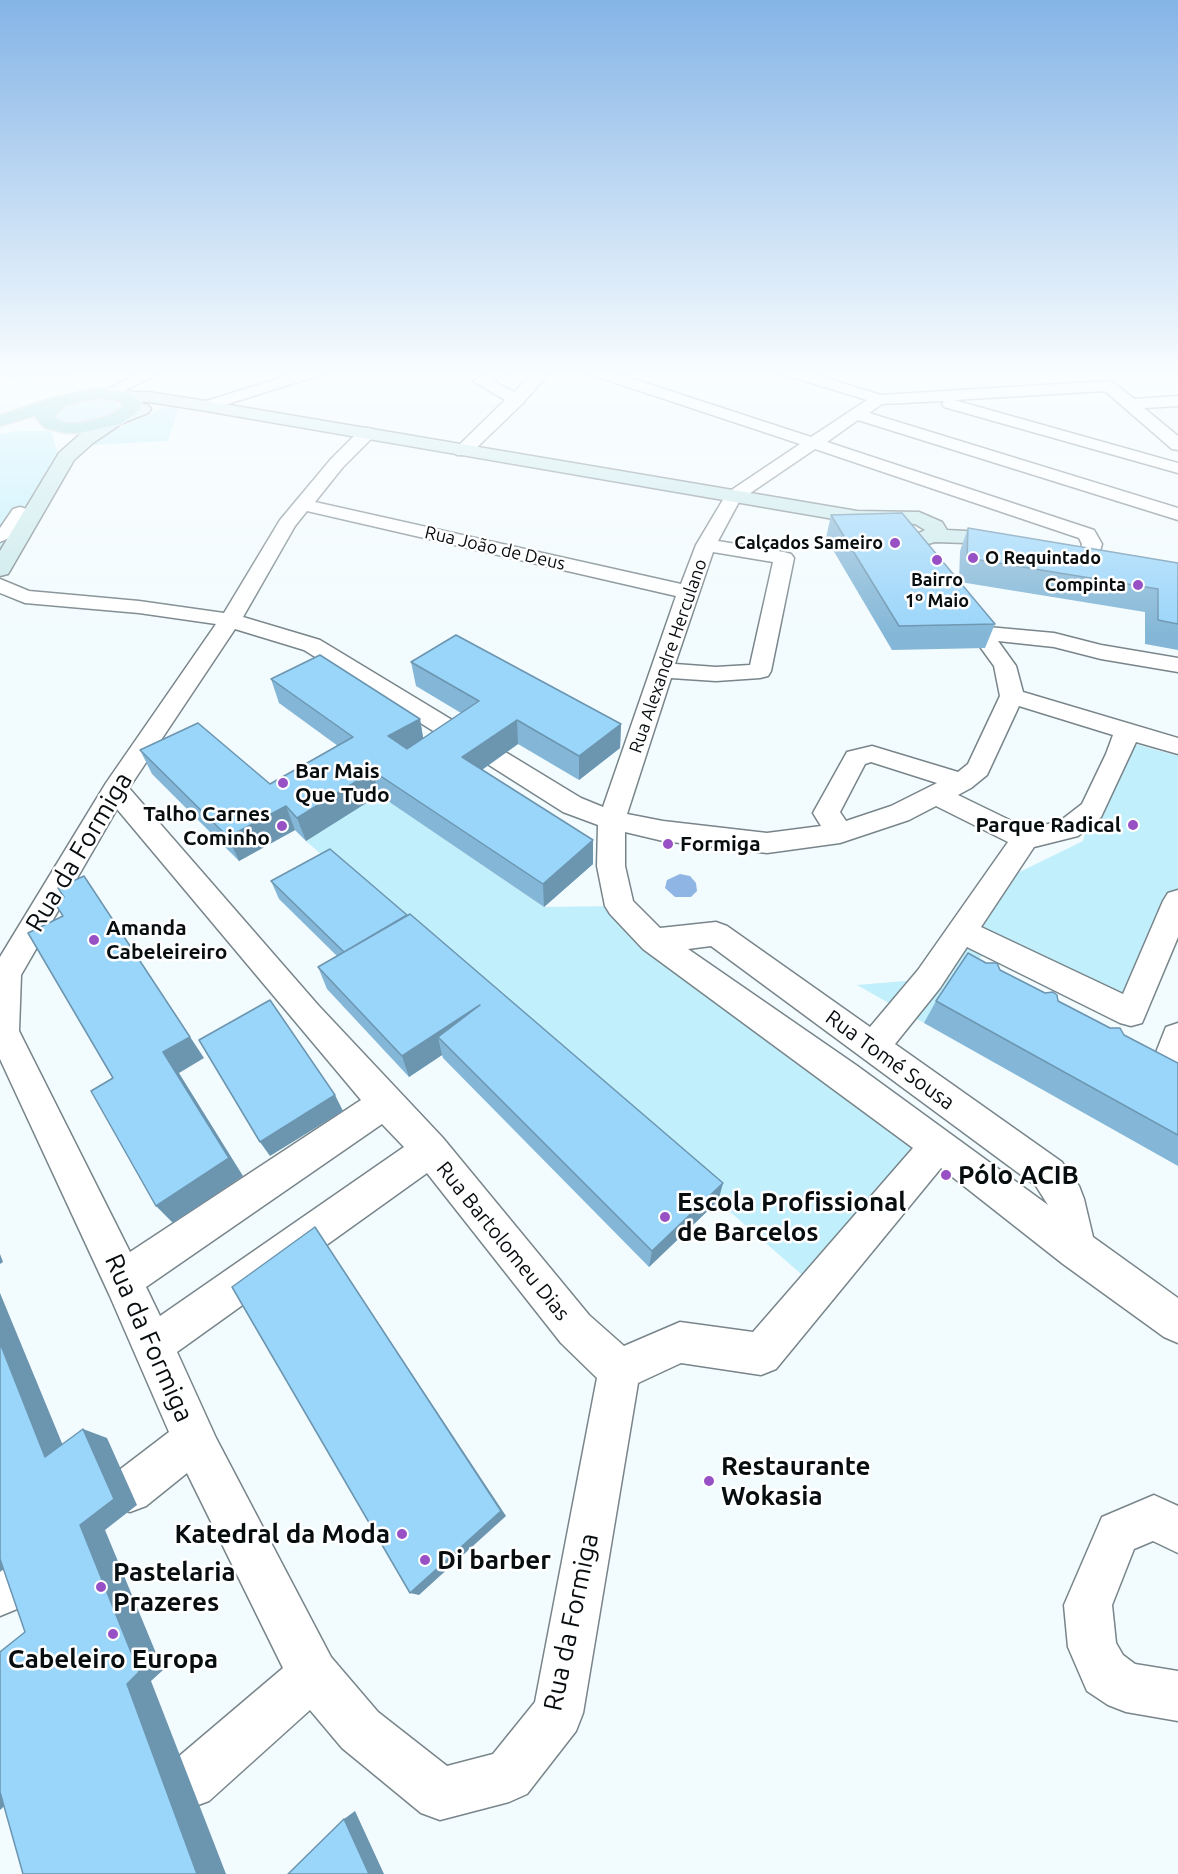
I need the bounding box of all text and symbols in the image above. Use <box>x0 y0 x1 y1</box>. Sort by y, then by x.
street label: Rua João de Deus <box>423 521 567 575</box>
place label: Calçados Sameiro <box>734 532 883 554</box>
marker: Calçados Sameiro <box>888 536 902 550</box>
place label: O Requintado <box>985 547 1101 569</box>
marker: O Requintado <box>966 551 980 565</box>
marker: Bairro 1º Maio <box>930 553 944 567</box>
street label: Rua Alexandre Herculano <box>625 556 711 756</box>
place label: Bairro 1º Maio <box>905 569 969 612</box>
place label: Compinta <box>1045 574 1126 596</box>
marker: Compinta <box>1131 578 1145 592</box>
place label: Bar Mais Que Tudo <box>295 758 390 808</box>
street label: Rua da Formiga <box>19 767 139 937</box>
marker: Bar Mais Que Tudo <box>276 776 290 790</box>
place label: Talho Carnes Cominho <box>143 801 270 851</box>
place label: Parque Radical <box>975 812 1121 838</box>
marker: Parque Radical <box>1126 818 1140 832</box>
marker: Talho Carnes Cominho <box>275 819 289 833</box>
place label: Formiga <box>680 831 761 857</box>
marker: Formiga <box>661 837 675 851</box>
place label: Amanda Cabeleireiro <box>106 915 227 965</box>
marker: Amanda Cabeleireiro <box>87 933 101 947</box>
street label: Rua Tomé Sousa <box>821 1005 959 1115</box>
street label: Rua Bartolomeu Dias <box>431 1156 575 1326</box>
place label: Pólo ACIB <box>958 1159 1079 1191</box>
marker: Pólo ACIB <box>939 1168 953 1182</box>
place label: Escola Profissional de Barcelos <box>677 1186 906 1248</box>
marker: Escola Profissional de Barcelos <box>658 1210 672 1224</box>
street label: Rua da Formiga <box>98 1249 200 1427</box>
place label: Restaurante Wokasia <box>721 1450 871 1512</box>
marker: Restaurante Wokasia <box>702 1474 716 1488</box>
place label: Katedral da Moda <box>174 1518 390 1550</box>
marker: Katedral da Moda <box>395 1527 409 1541</box>
street label: Rua da Formiga <box>537 1530 605 1714</box>
place label: Di barber <box>437 1544 551 1576</box>
marker: Di barber <box>418 1553 432 1567</box>
place label: Pastelaria Prazeres <box>113 1556 236 1618</box>
marker: Pastelaria Prazeres <box>94 1580 108 1594</box>
marker: Cabeleiro Europa <box>106 1627 120 1641</box>
place label: Cabeleiro Europa <box>8 1643 218 1675</box>

